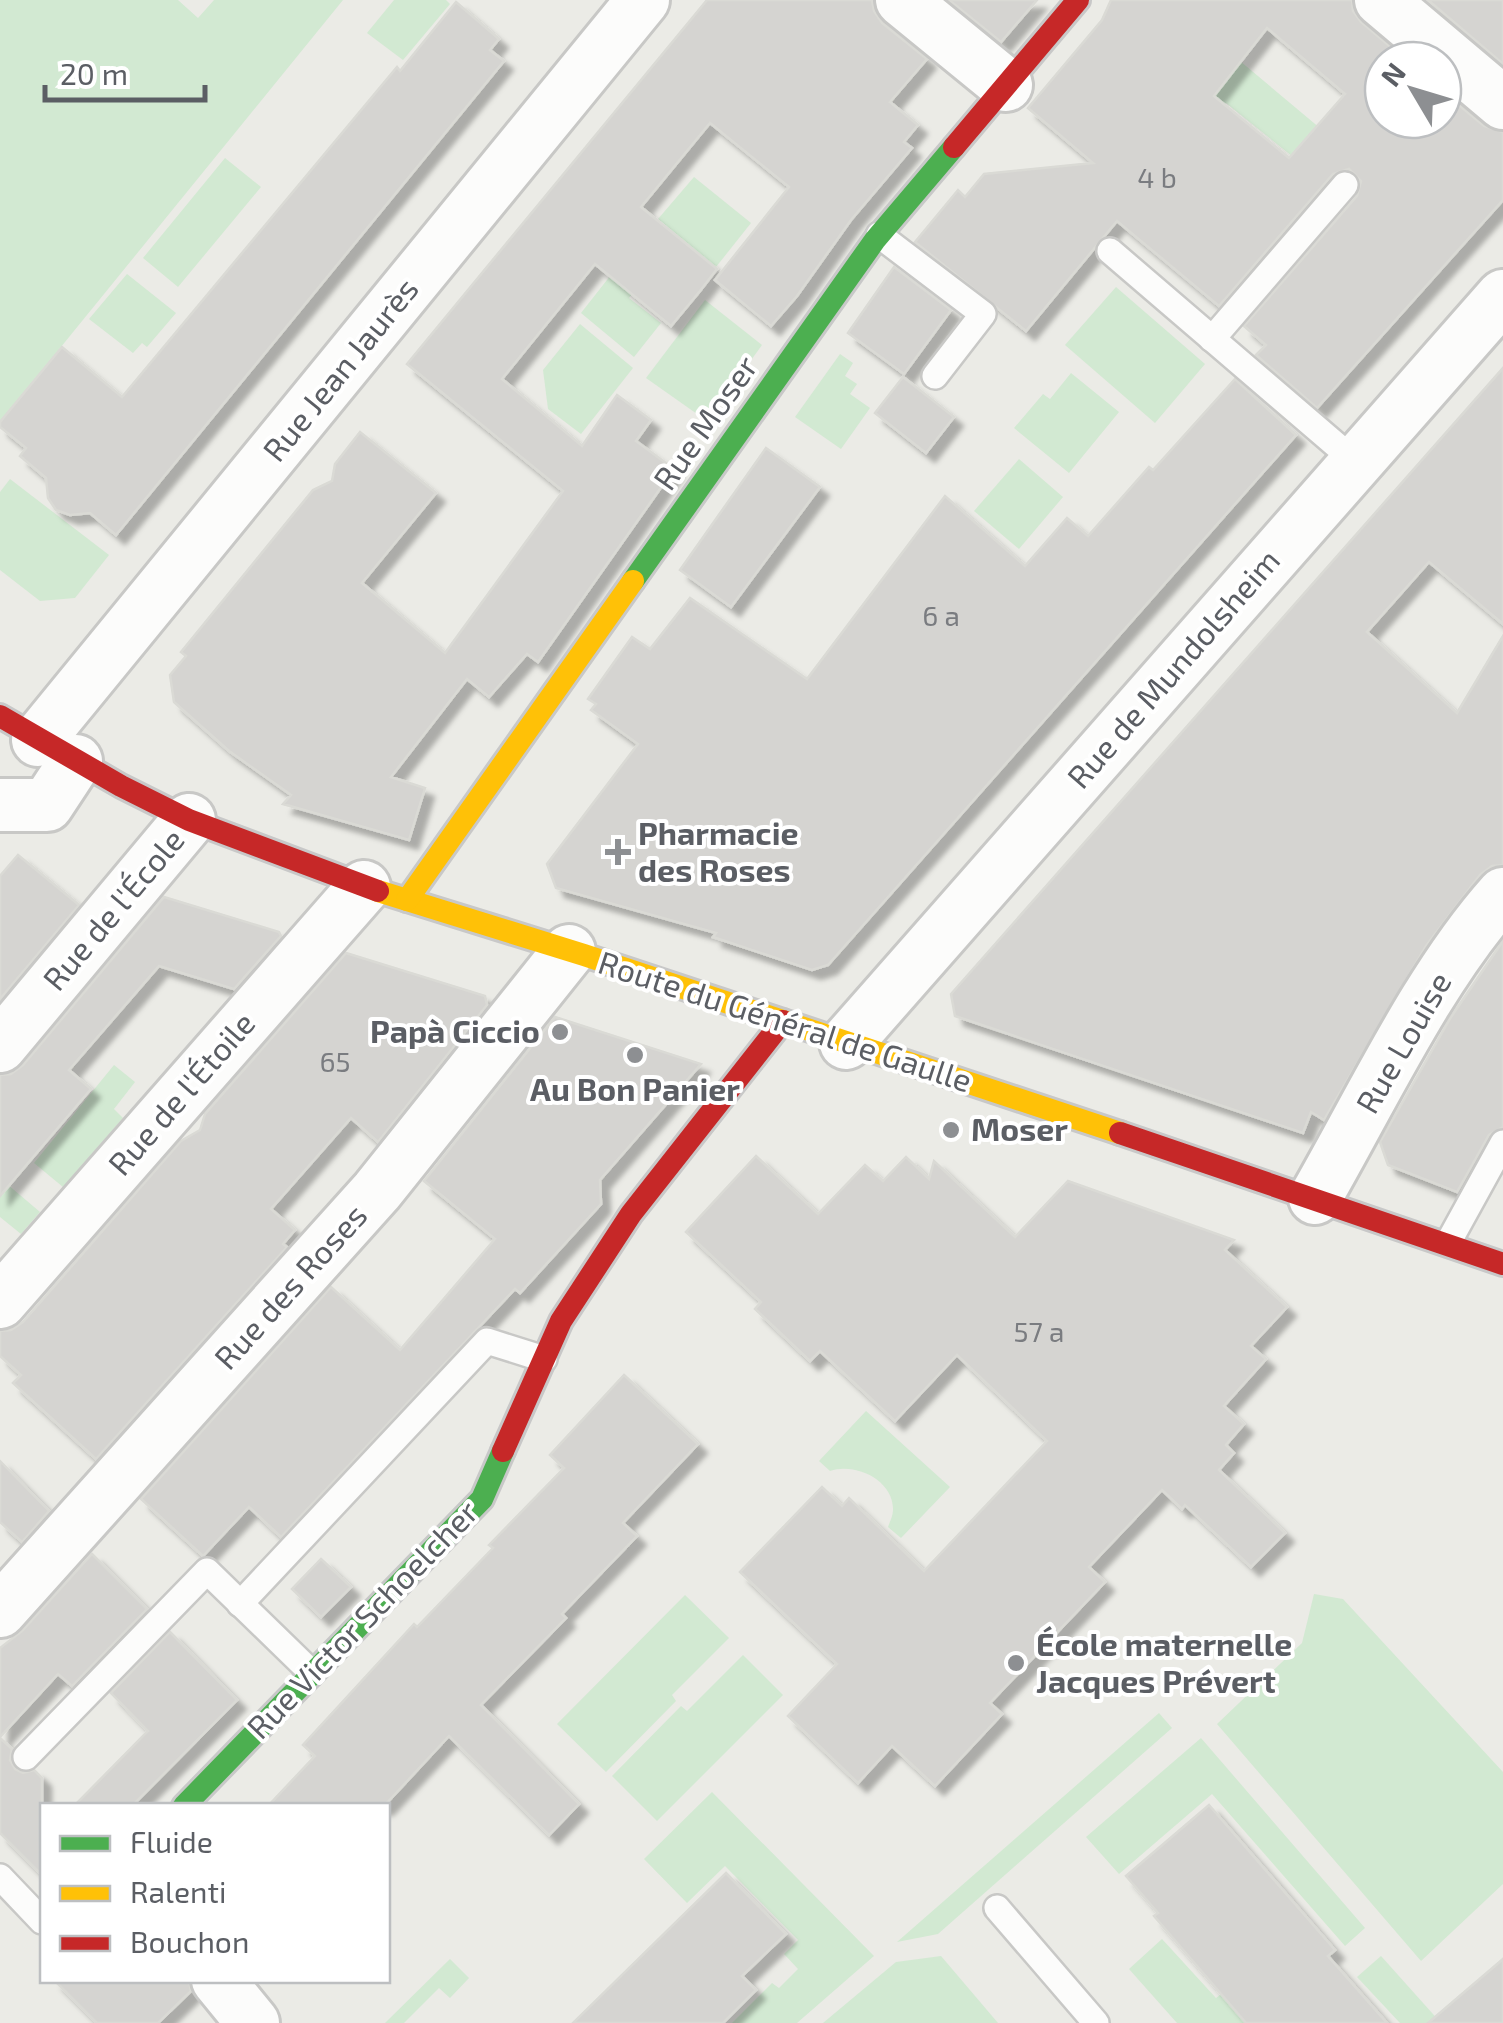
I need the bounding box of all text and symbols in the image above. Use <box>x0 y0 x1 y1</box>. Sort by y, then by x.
scale bar <box>45 40 205 102</box>
north arrow <box>1363 40 1463 140</box>
text: 20 m <box>60 55 128 91</box>
text: N <box>1373 56 1412 92</box>
house number: 4 b <box>1137 160 1177 194</box>
street label: Rue Jean Jaurès <box>254 269 425 468</box>
street label: Rue Moser <box>644 347 764 496</box>
street label: Rue de Mundolsheim <box>1058 541 1287 795</box>
house number: 6 a <box>922 598 960 632</box>
place label: Pharmacie des Roses <box>638 813 799 888</box>
street label: Rue de l'École <box>34 820 191 997</box>
marker: Pharmacie des Roses <box>607 841 629 863</box>
street label: Route du Général de Gaulle <box>594 942 977 1098</box>
street label: Rue Louise <box>1347 965 1458 1119</box>
street label: Rue de l'Étoile <box>99 1003 262 1182</box>
place label: Papà Ciccio <box>370 1011 540 1049</box>
marker: Papà Ciccio <box>549 1021 571 1043</box>
house number: 65 <box>319 1044 351 1078</box>
marker: Au Bon Panier <box>624 1044 646 1066</box>
place label: Au Bon Panier <box>530 1069 740 1107</box>
place label: Moser <box>971 1109 1068 1147</box>
marker: Moser <box>940 1119 962 1141</box>
street label: Rue des Roses <box>206 1195 373 1376</box>
house number: 57 a <box>1014 1314 1064 1348</box>
street label: Rue Victor Schoelcher <box>238 1492 485 1745</box>
place label: École maternelle Jacques Prévert <box>1036 1624 1292 1699</box>
marker: École maternelle Jacques Prévert <box>1005 1652 1027 1674</box>
legend <box>40 1803 390 1983</box>
text: Fluide <box>130 1823 213 1859</box>
text: Ralenti <box>130 1873 226 1909</box>
text: Bouchon <box>130 1923 249 1959</box>

